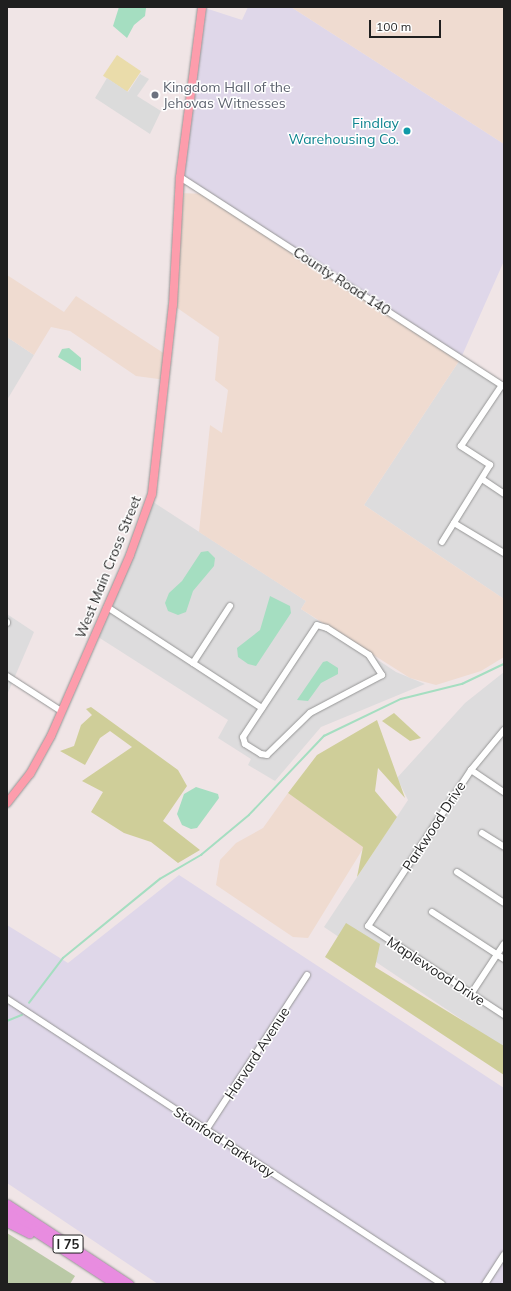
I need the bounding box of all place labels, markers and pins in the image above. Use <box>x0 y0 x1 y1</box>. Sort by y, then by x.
place label: Kingdom Hall of the Jehovas Witnesses <box>163 79 291 112</box>
marker: Kingdom Hall of the Jehovas Witnesses <box>150 90 160 100</box>
place label: Findlay Warehousing Co. <box>288 115 399 148</box>
marker: Findlay Warehousing Co. <box>402 126 412 136</box>

